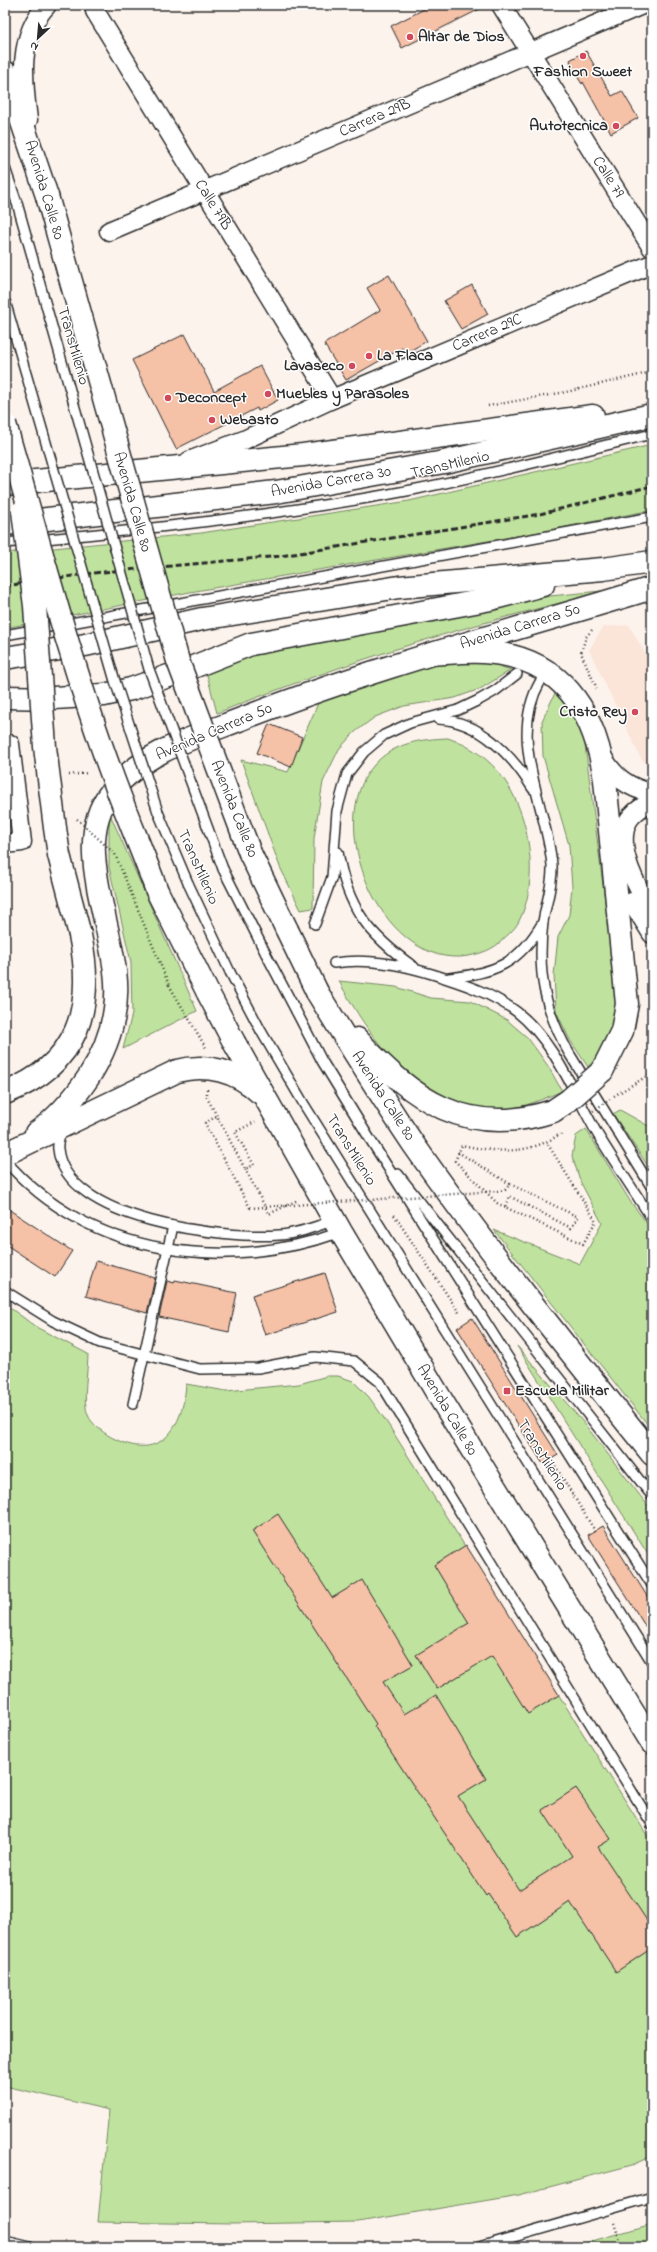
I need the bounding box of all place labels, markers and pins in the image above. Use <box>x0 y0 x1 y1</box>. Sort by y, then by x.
place label: Altar de Dios <box>418 25 505 49</box>
marker: Altar de Dios <box>405 32 415 42</box>
marker: Fashion Sweet <box>578 51 588 61</box>
place label: Fashion Sweet <box>533 60 633 84</box>
place label: Autotecnica <box>529 114 608 138</box>
marker: Autotecnica <box>611 121 621 131</box>
place label: La Flaca <box>377 344 433 368</box>
marker: La Flaca <box>364 351 374 361</box>
place label: Lavaseco <box>284 354 344 378</box>
marker: Lavaseco <box>347 361 357 371</box>
place label: Muebles y Parasoles <box>276 382 409 407</box>
place label: Deconcept <box>175 386 247 410</box>
marker: Muebles y Parasoles <box>263 389 273 399</box>
marker: Deconcept <box>163 393 173 403</box>
place label: Webasto <box>220 408 279 432</box>
marker: Webasto <box>207 415 217 425</box>
place label: Cristo Rey <box>560 700 627 725</box>
marker: Cristo Rey <box>630 707 640 717</box>
place label: Escuela Militar <box>515 1379 610 1403</box>
marker: Escuela Militar <box>502 1386 512 1396</box>

